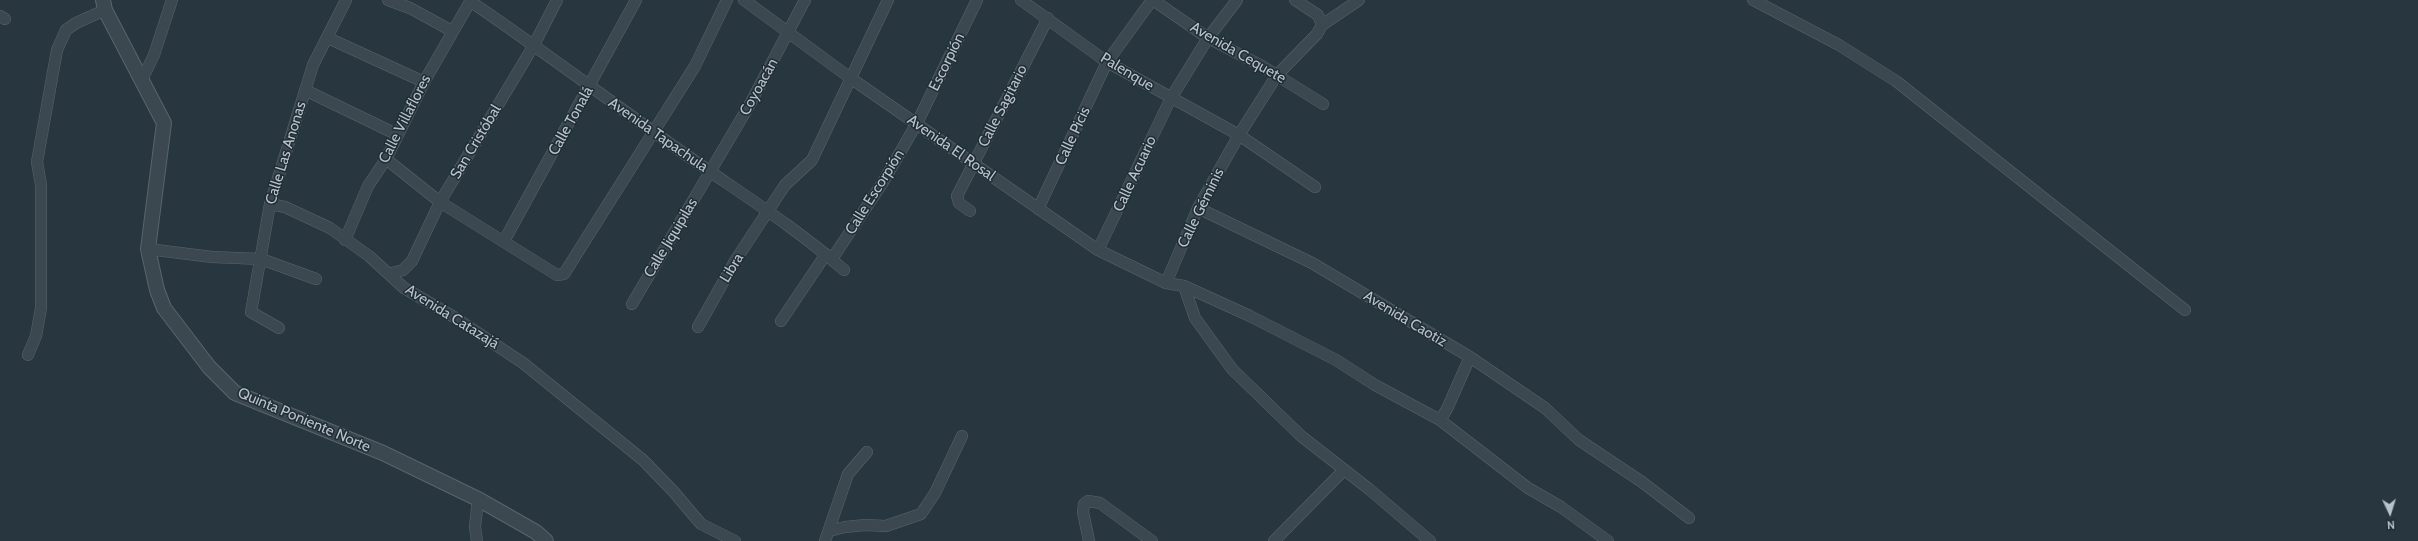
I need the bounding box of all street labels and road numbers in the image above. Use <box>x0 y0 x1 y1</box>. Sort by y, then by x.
street label: Avenida Cequete <box>1187 18 1289 88</box>
street label: Escorpión <box>925 30 969 94</box>
street label: Palenque <box>1097 49 1157 95</box>
street label: Coyoacán <box>736 55 782 119</box>
street label: Calle Sagitario <box>975 62 1031 150</box>
street label: Calle Villaflores <box>375 72 435 166</box>
street label: Calle Tonalá <box>545 83 597 159</box>
street label: Avenida Tapachula <box>605 94 711 176</box>
street label: Calle Las Anonas <box>262 99 310 207</box>
street label: San Cristóbal <box>447 102 505 182</box>
street label: Calle Picis <box>1052 104 1094 168</box>
street label: Avenida El Rosal <box>904 111 998 185</box>
street label: Calle Acuario <box>1110 133 1160 215</box>
street label: Calle Escorpión <box>842 146 908 238</box>
street label: Calle Géminis <box>1174 165 1228 251</box>
street label: Calle Jiquipilas <box>640 195 702 281</box>
street label: Libra <box>716 250 748 286</box>
street label: Avenida Catazajá <box>402 281 502 353</box>
street label: Avenida Caotiz <box>1360 287 1450 351</box>
street label: Quinta Poniente Norte <box>235 384 373 456</box>

